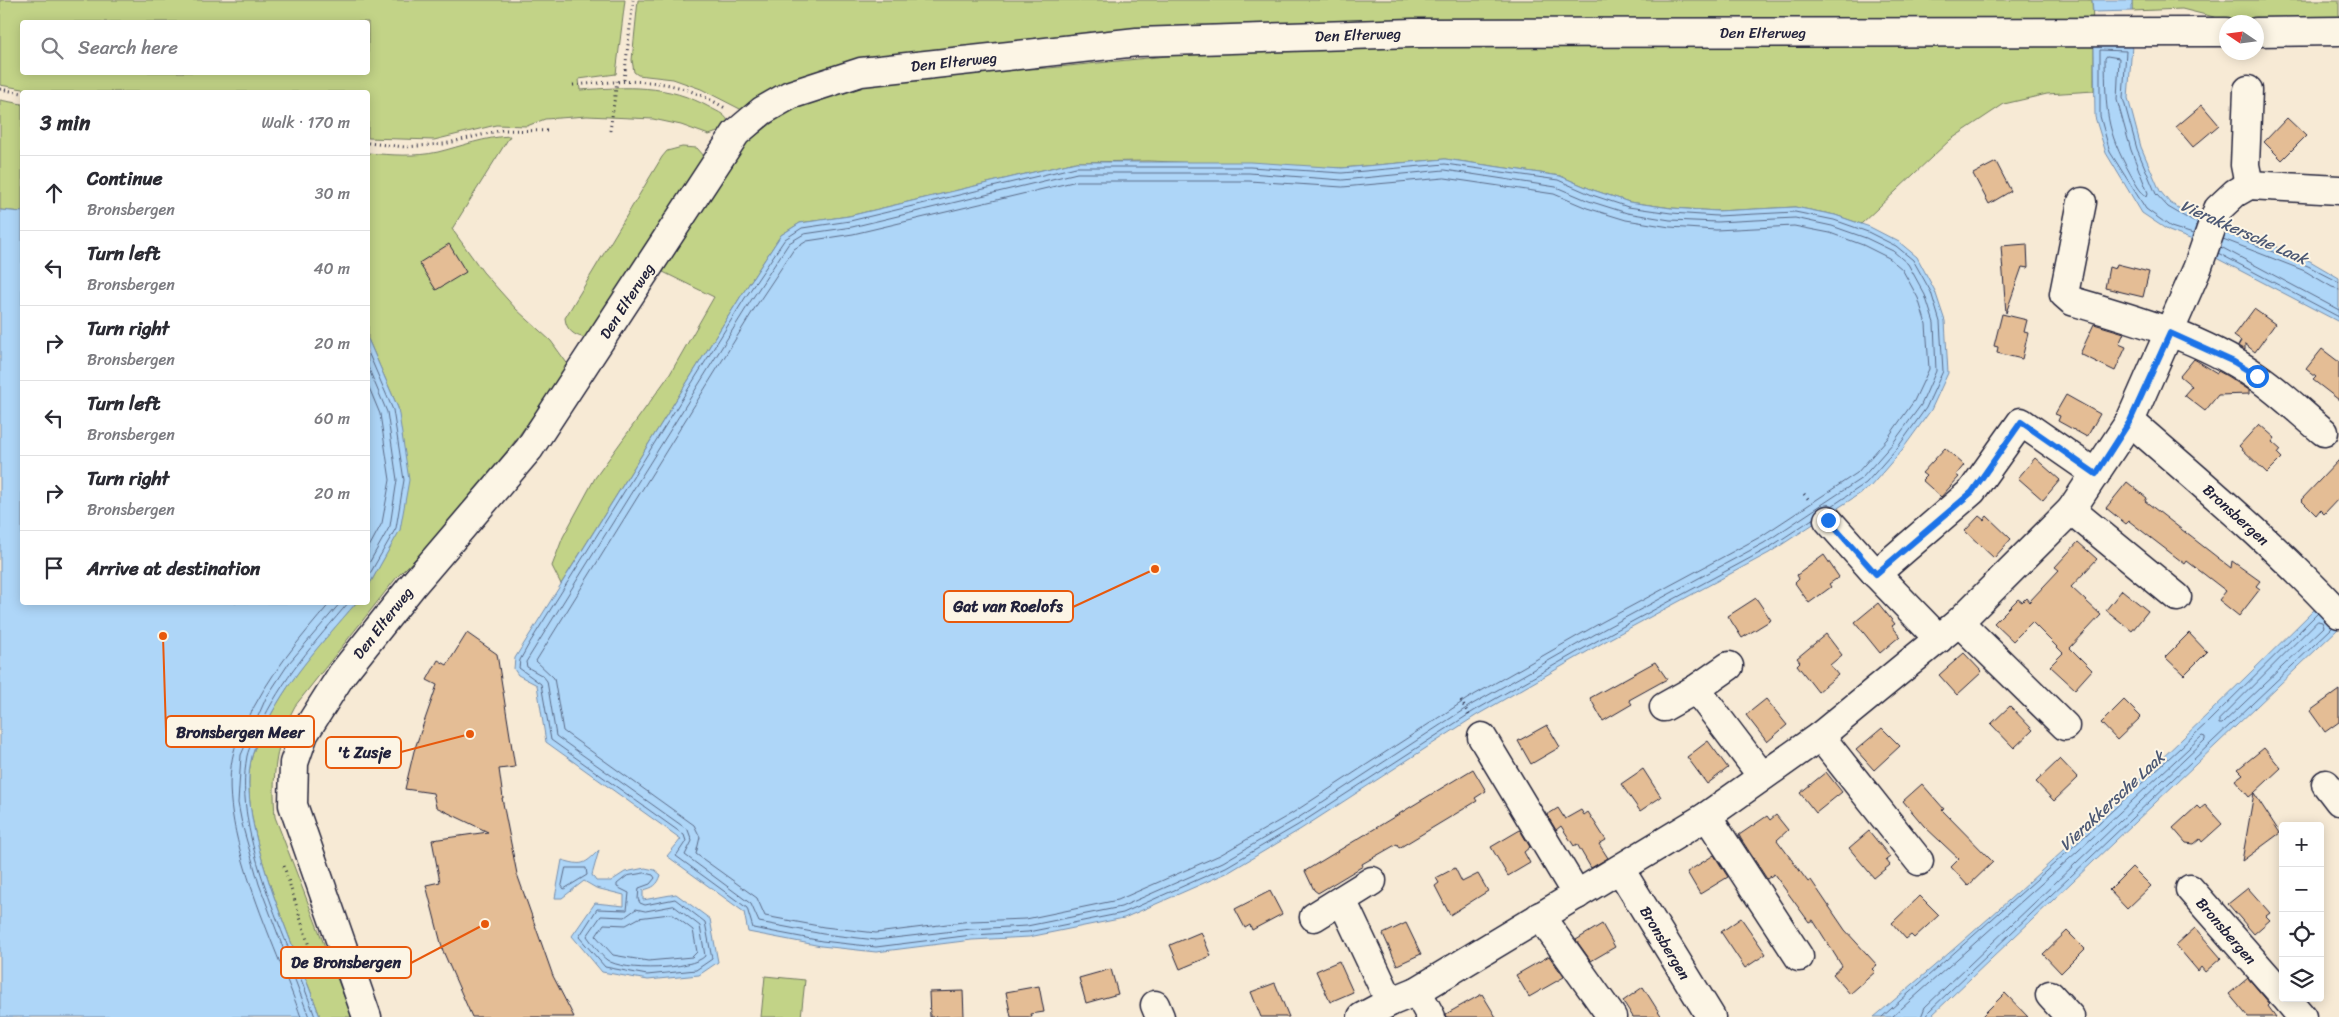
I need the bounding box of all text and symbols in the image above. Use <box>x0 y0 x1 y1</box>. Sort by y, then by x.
north arrow <box>2219 15 2264 60</box>
search box <box>20 20 370 75</box>
street label: Den Elterweg <box>1720 20 1806 46</box>
street label: Den Elterweg <box>1314 21 1402 49</box>
text: Search here <box>78 31 178 64</box>
icon: search <box>38 34 66 62</box>
street label: Den Elterweg <box>910 45 998 79</box>
text: 3 min <box>40 104 90 142</box>
text: Walk · 170 m <box>261 108 350 137</box>
text: Continue <box>87 162 163 195</box>
icon: ahead <box>40 179 68 207</box>
text: 30 m <box>315 179 350 208</box>
water label: Vierakkersche Laak <box>2176 191 2315 274</box>
text: Bronsbergen <box>87 195 175 224</box>
text: Turn left <box>87 237 160 270</box>
icon: left <box>40 254 68 282</box>
text: 40 m <box>313 254 350 283</box>
street label: Den Elterweg <box>593 258 661 344</box>
text: Bronsbergen <box>87 270 175 299</box>
text: Turn right <box>87 312 169 345</box>
icon: right <box>40 329 68 357</box>
text: 20 m <box>314 329 350 358</box>
text: Bronsbergen <box>87 345 175 374</box>
route start <box>2246 365 2269 388</box>
text: Turn left <box>87 387 160 420</box>
icon: left <box>40 404 68 432</box>
text: 60 m <box>314 404 350 433</box>
text: Bronsbergen <box>87 420 175 449</box>
text: Turn right <box>87 462 169 495</box>
street label: Bronsbergen <box>2197 478 2275 552</box>
icon: right <box>40 479 68 507</box>
text: 20 m <box>314 479 350 508</box>
text: Bronsbergen <box>87 495 175 524</box>
route end <box>1817 509 1840 532</box>
text: Arrive at destination <box>87 552 260 585</box>
icon: arrive <box>40 554 68 582</box>
street label: Den Elterweg <box>346 581 420 665</box>
callout: Gat van Roelofs <box>944 591 1073 622</box>
text: Gat van Roelofs <box>952 592 1063 621</box>
callout: Bronsbergen Meer <box>166 716 314 747</box>
text: Bronsbergen Meer <box>176 718 306 747</box>
callout: 't Zusje <box>326 737 401 768</box>
text: 't Zusje <box>337 738 392 767</box>
water label: Vierakkersche Laak <box>2052 742 2174 858</box>
map controls <box>2279 822 2324 1002</box>
button: + <box>2279 822 2324 867</box>
button: − <box>2279 867 2324 912</box>
street label: Bronsbergen <box>2189 891 2263 971</box>
street label: Bronsbergen <box>1633 901 1697 985</box>
button: locate <box>2279 912 2324 957</box>
callout: De Bronsbergen <box>281 947 411 978</box>
text: De Bronsbergen <box>291 948 401 977</box>
button: layers <box>2279 957 2324 1002</box>

